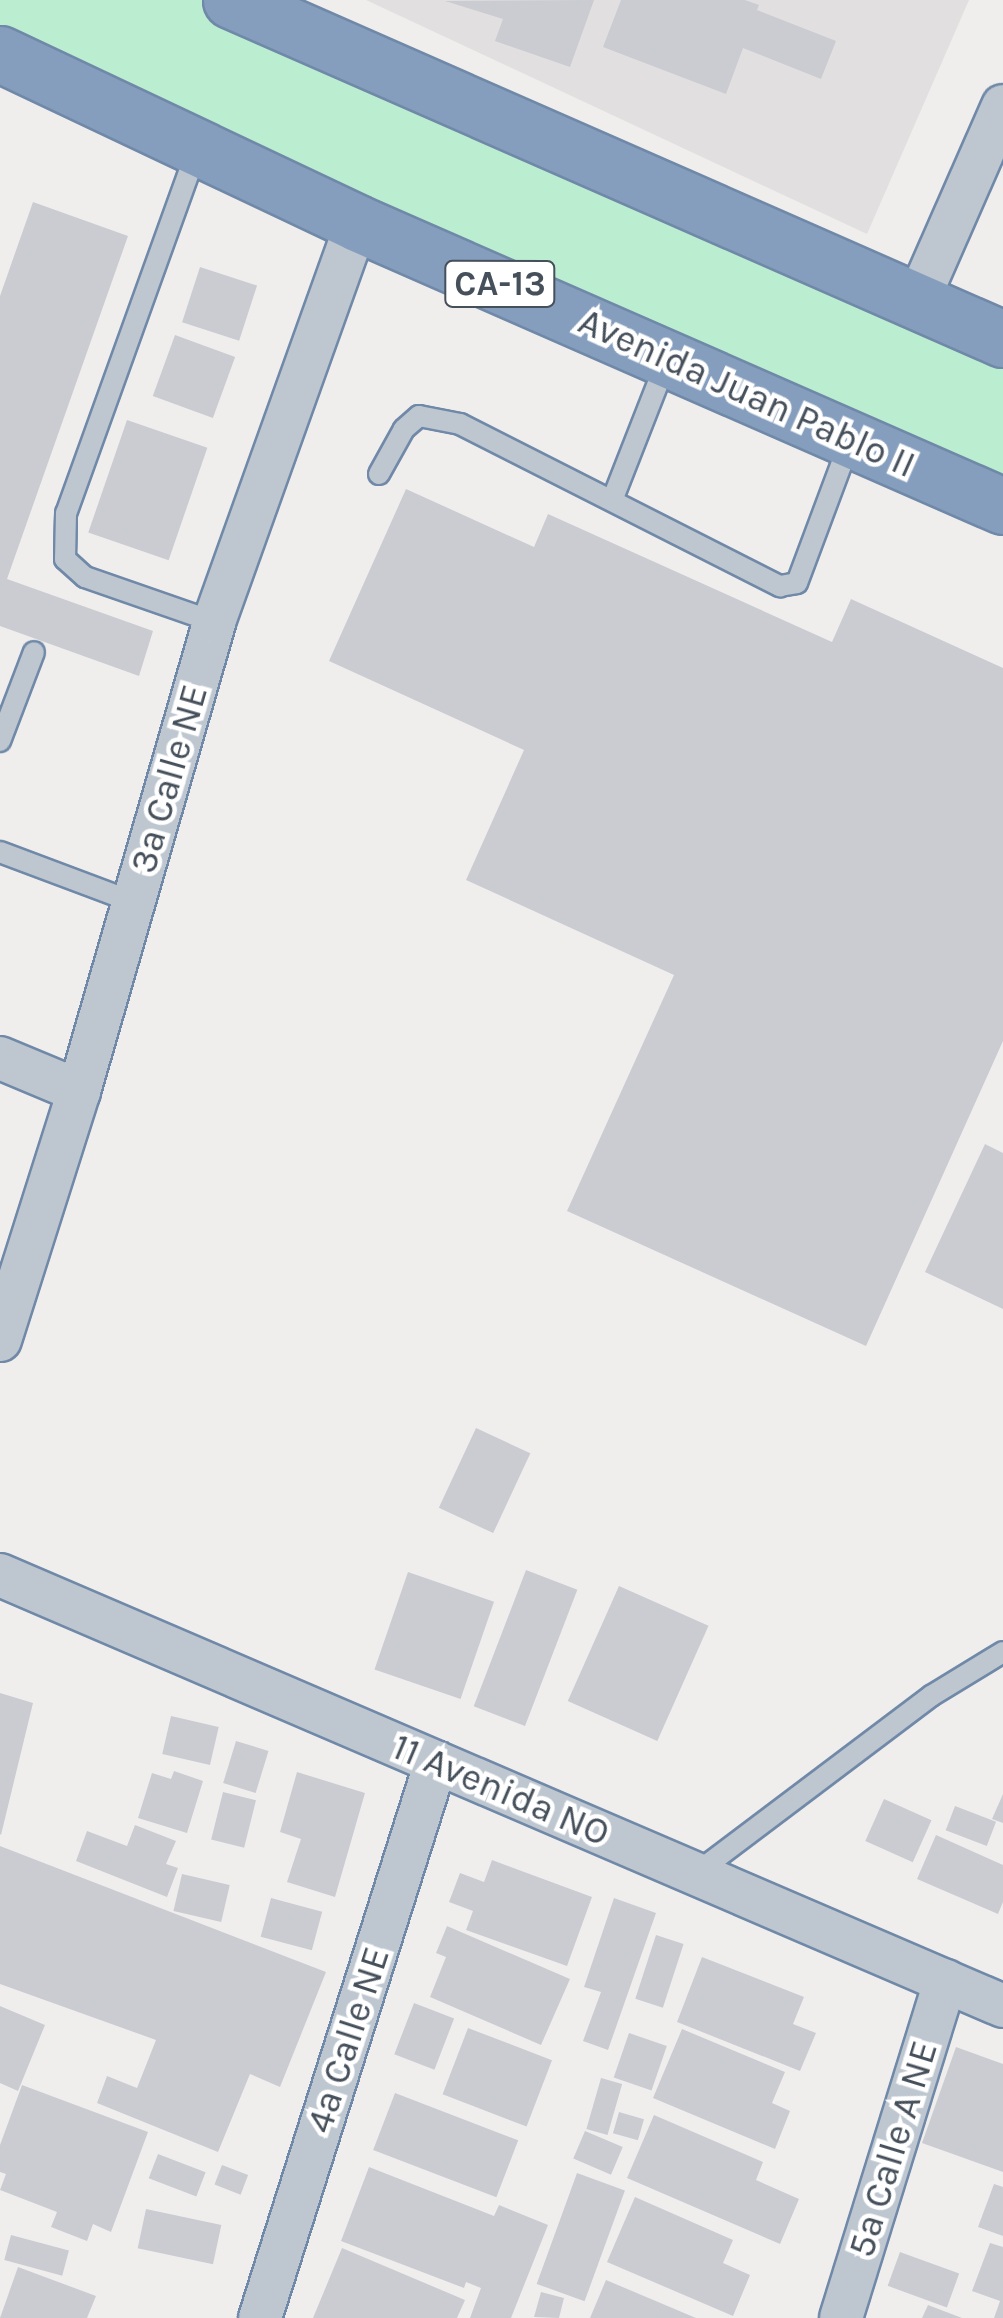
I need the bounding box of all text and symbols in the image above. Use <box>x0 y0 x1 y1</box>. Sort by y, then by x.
road number: CA-13 <box>442 254 558 314</box>
street label: Avenida Juan Pablo II <box>572 298 922 488</box>
street label: 3a Calle NE <box>120 680 218 878</box>
street label: 11 Avenida NO <box>386 1724 616 1856</box>
street label: 4a Calle NE <box>297 1941 399 2139</box>
street label: 5a Calle A NE <box>839 2035 947 2263</box>

